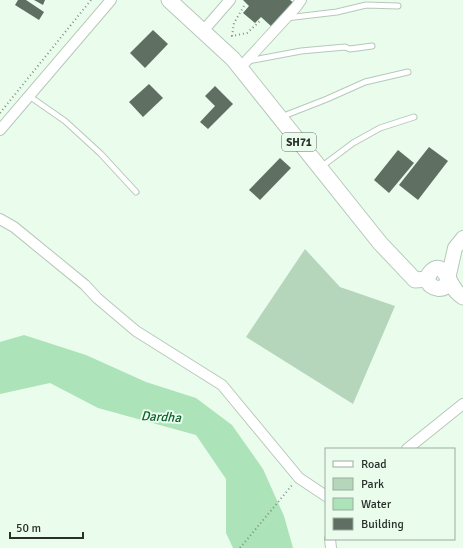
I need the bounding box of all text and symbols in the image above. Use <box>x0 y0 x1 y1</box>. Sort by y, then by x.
road number: SH71 <box>282 133 316 151</box>
water label: Dardha <box>140 408 182 426</box>
legend <box>325 448 455 540</box>
text: Road <box>361 457 387 472</box>
text: Park <box>361 477 384 492</box>
text: Water <box>361 497 392 512</box>
scale bar <box>10 514 83 540</box>
text: Building <box>361 517 404 532</box>
text: 50 m <box>16 521 41 536</box>

